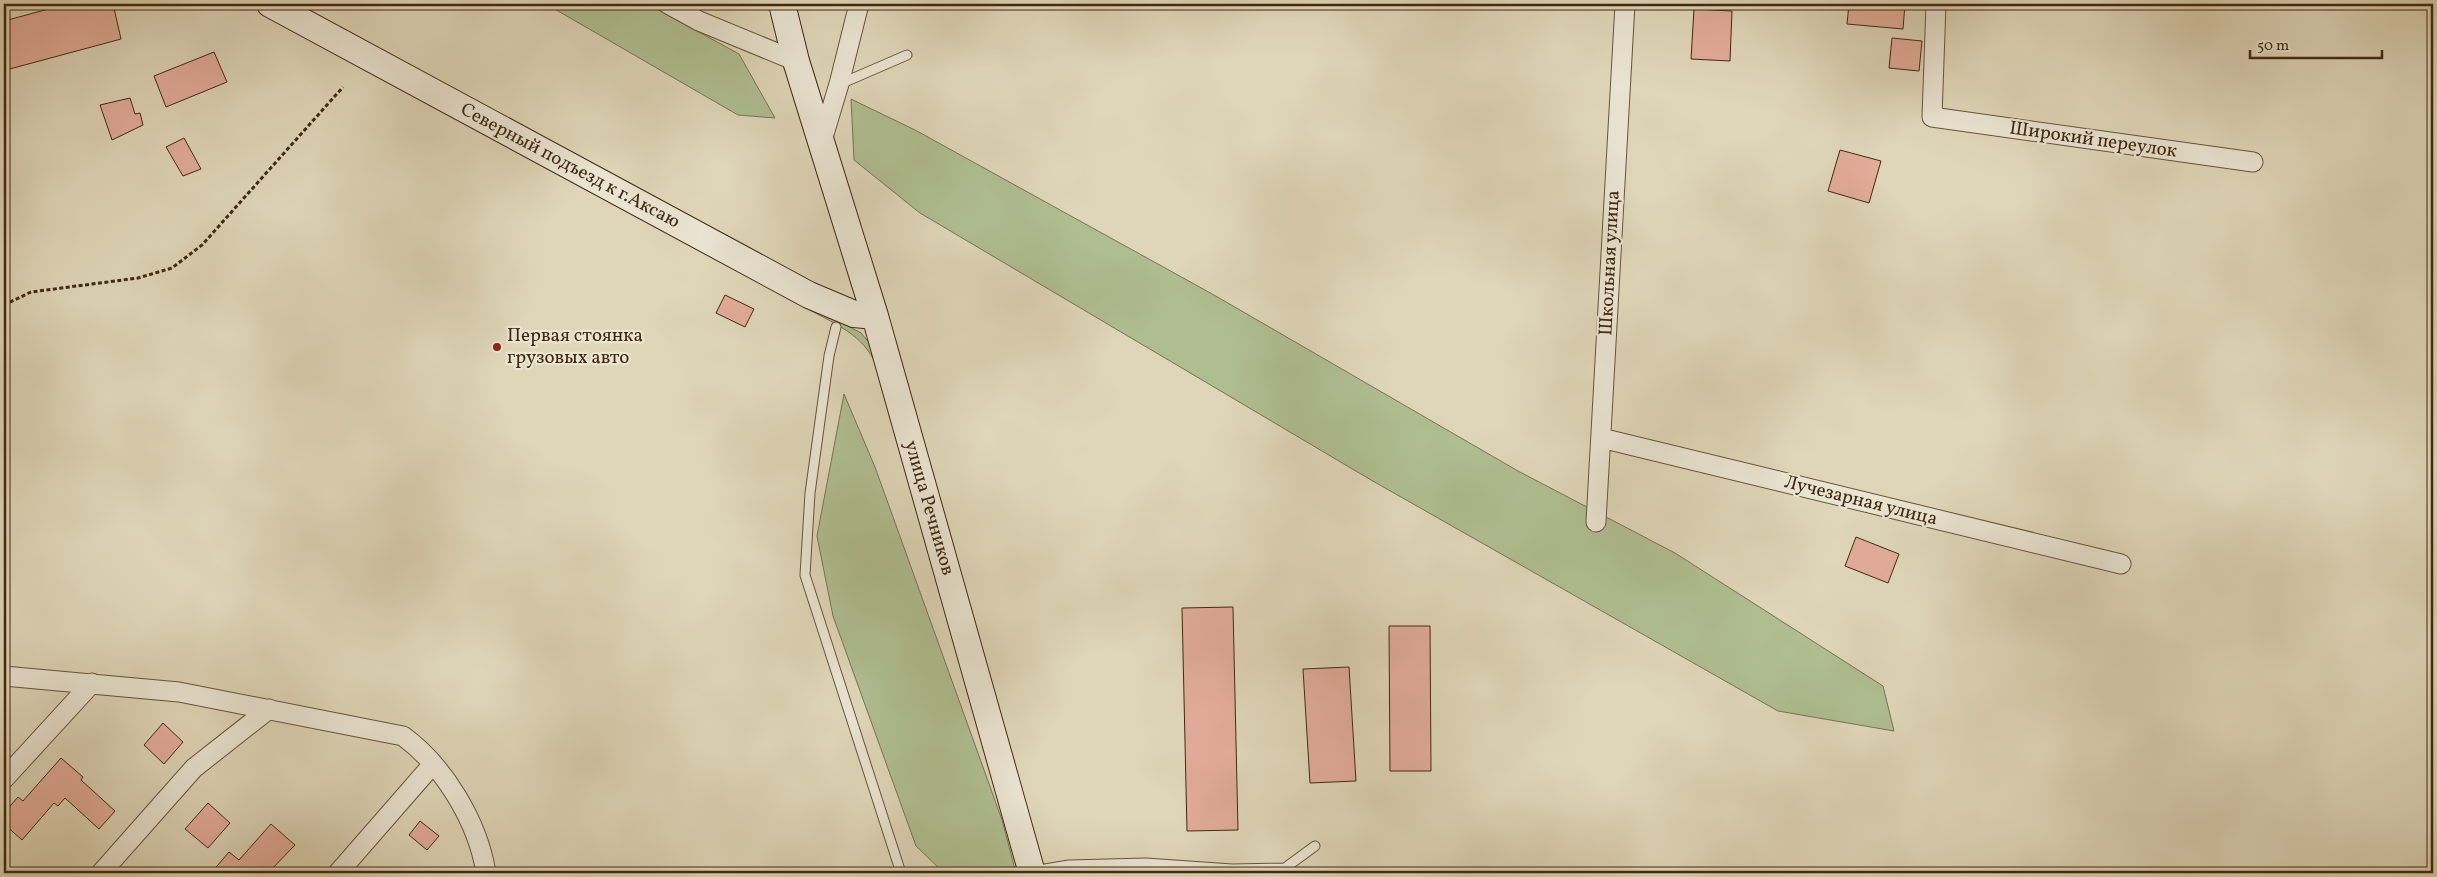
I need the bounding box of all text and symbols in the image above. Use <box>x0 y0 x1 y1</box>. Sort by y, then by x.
scale bar <box>2250 28 2382 60</box>
text: 50 m <box>2257 36 2289 57</box>
street label: Северный подъезд к г.Аксаю <box>456 97 684 235</box>
street label: Широкий переулок <box>2008 115 2178 165</box>
street label: Школьная улица <box>1593 190 1627 336</box>
place label: Первая стоянка грузовых авто <box>507 323 643 371</box>
marker: Первая стоянка грузовых авто <box>491 341 503 353</box>
street label: улица Речников <box>897 437 961 579</box>
street label: Лучезарная улица <box>1782 469 1940 533</box>

